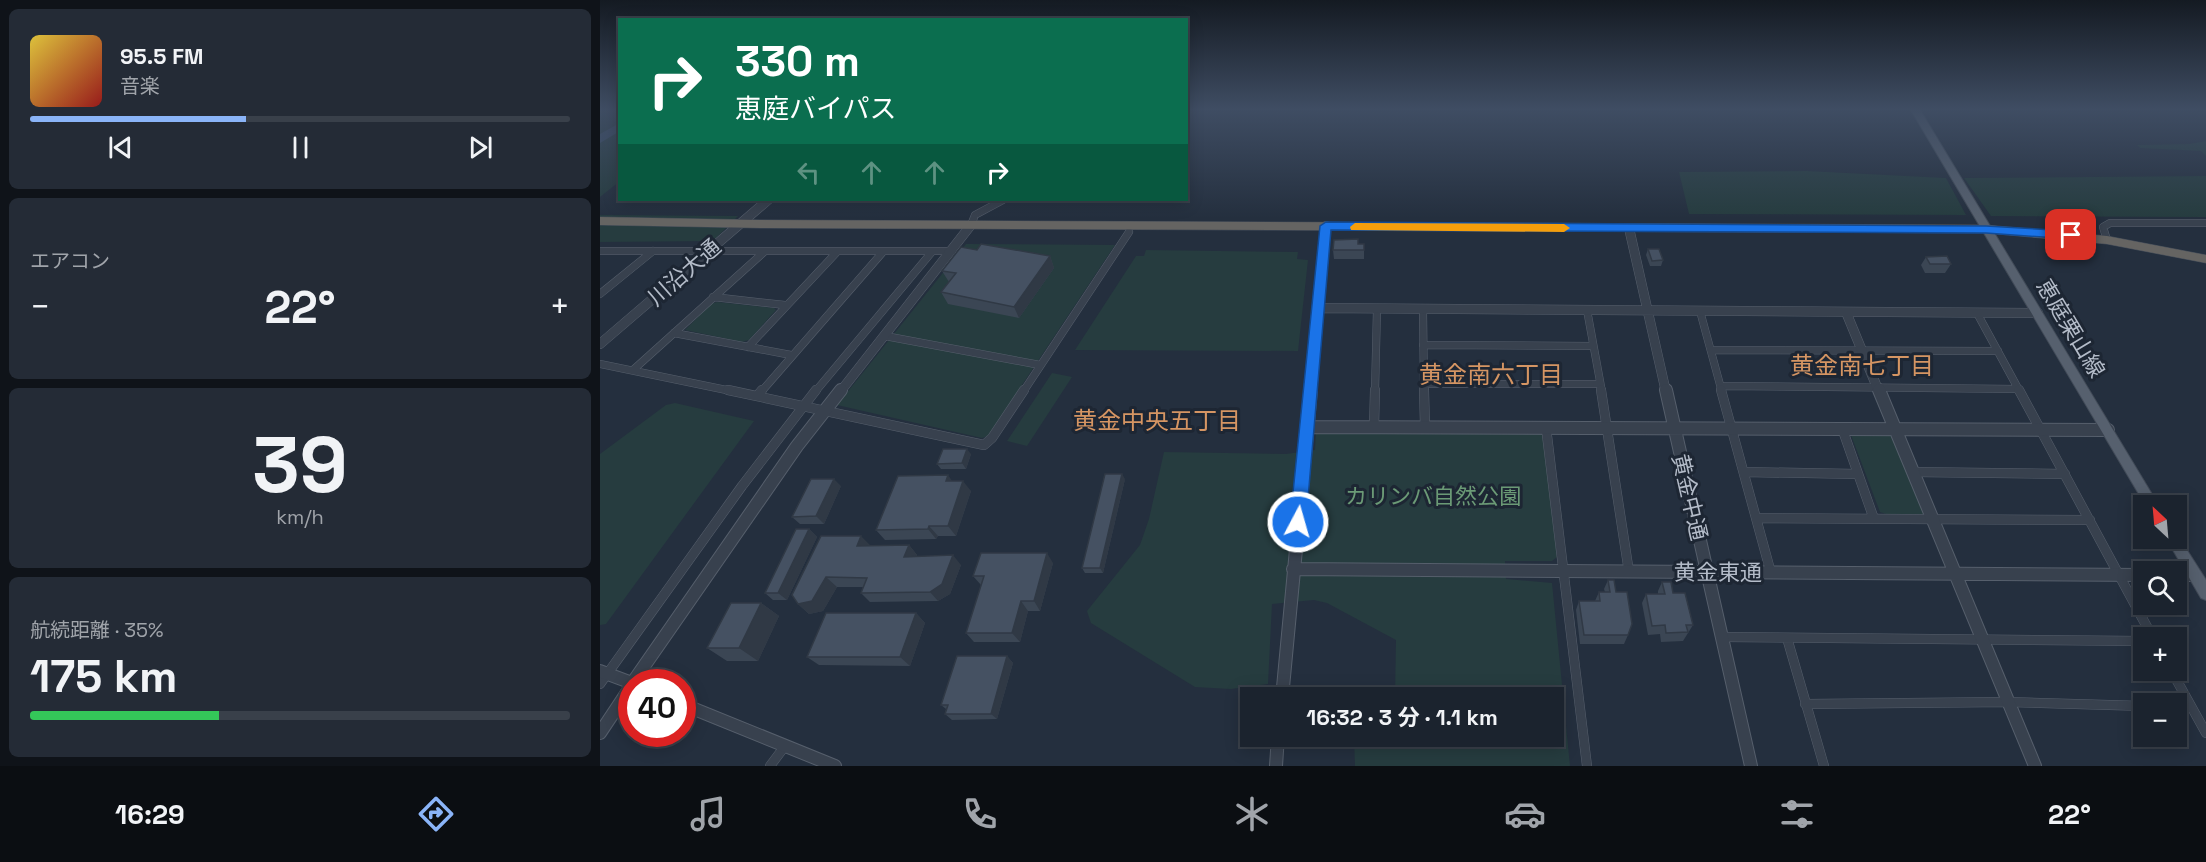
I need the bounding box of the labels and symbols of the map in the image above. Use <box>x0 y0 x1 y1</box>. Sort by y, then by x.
pin <box>2045 209 2096 260</box>
street label: 川沿大通 <box>642 233 726 311</box>
street label: 恵庭栗山線 <box>2031 274 2111 382</box>
district label: 黄金南七丁目 <box>1790 350 1934 381</box>
district label: 黄金南六丁目 <box>1419 359 1563 390</box>
district label: 黄金中央五丁目 <box>1073 405 1241 436</box>
street label: 黄金中通 <box>1666 451 1714 543</box>
park label: カリンバ自然公園 <box>1345 482 1521 510</box>
position arrow <box>1266 490 1330 554</box>
north arrow <box>2133 495 2187 549</box>
street label: 黄金東通 <box>1674 558 1762 586</box>
speed limit sign: 40 <box>618 669 696 747</box>

